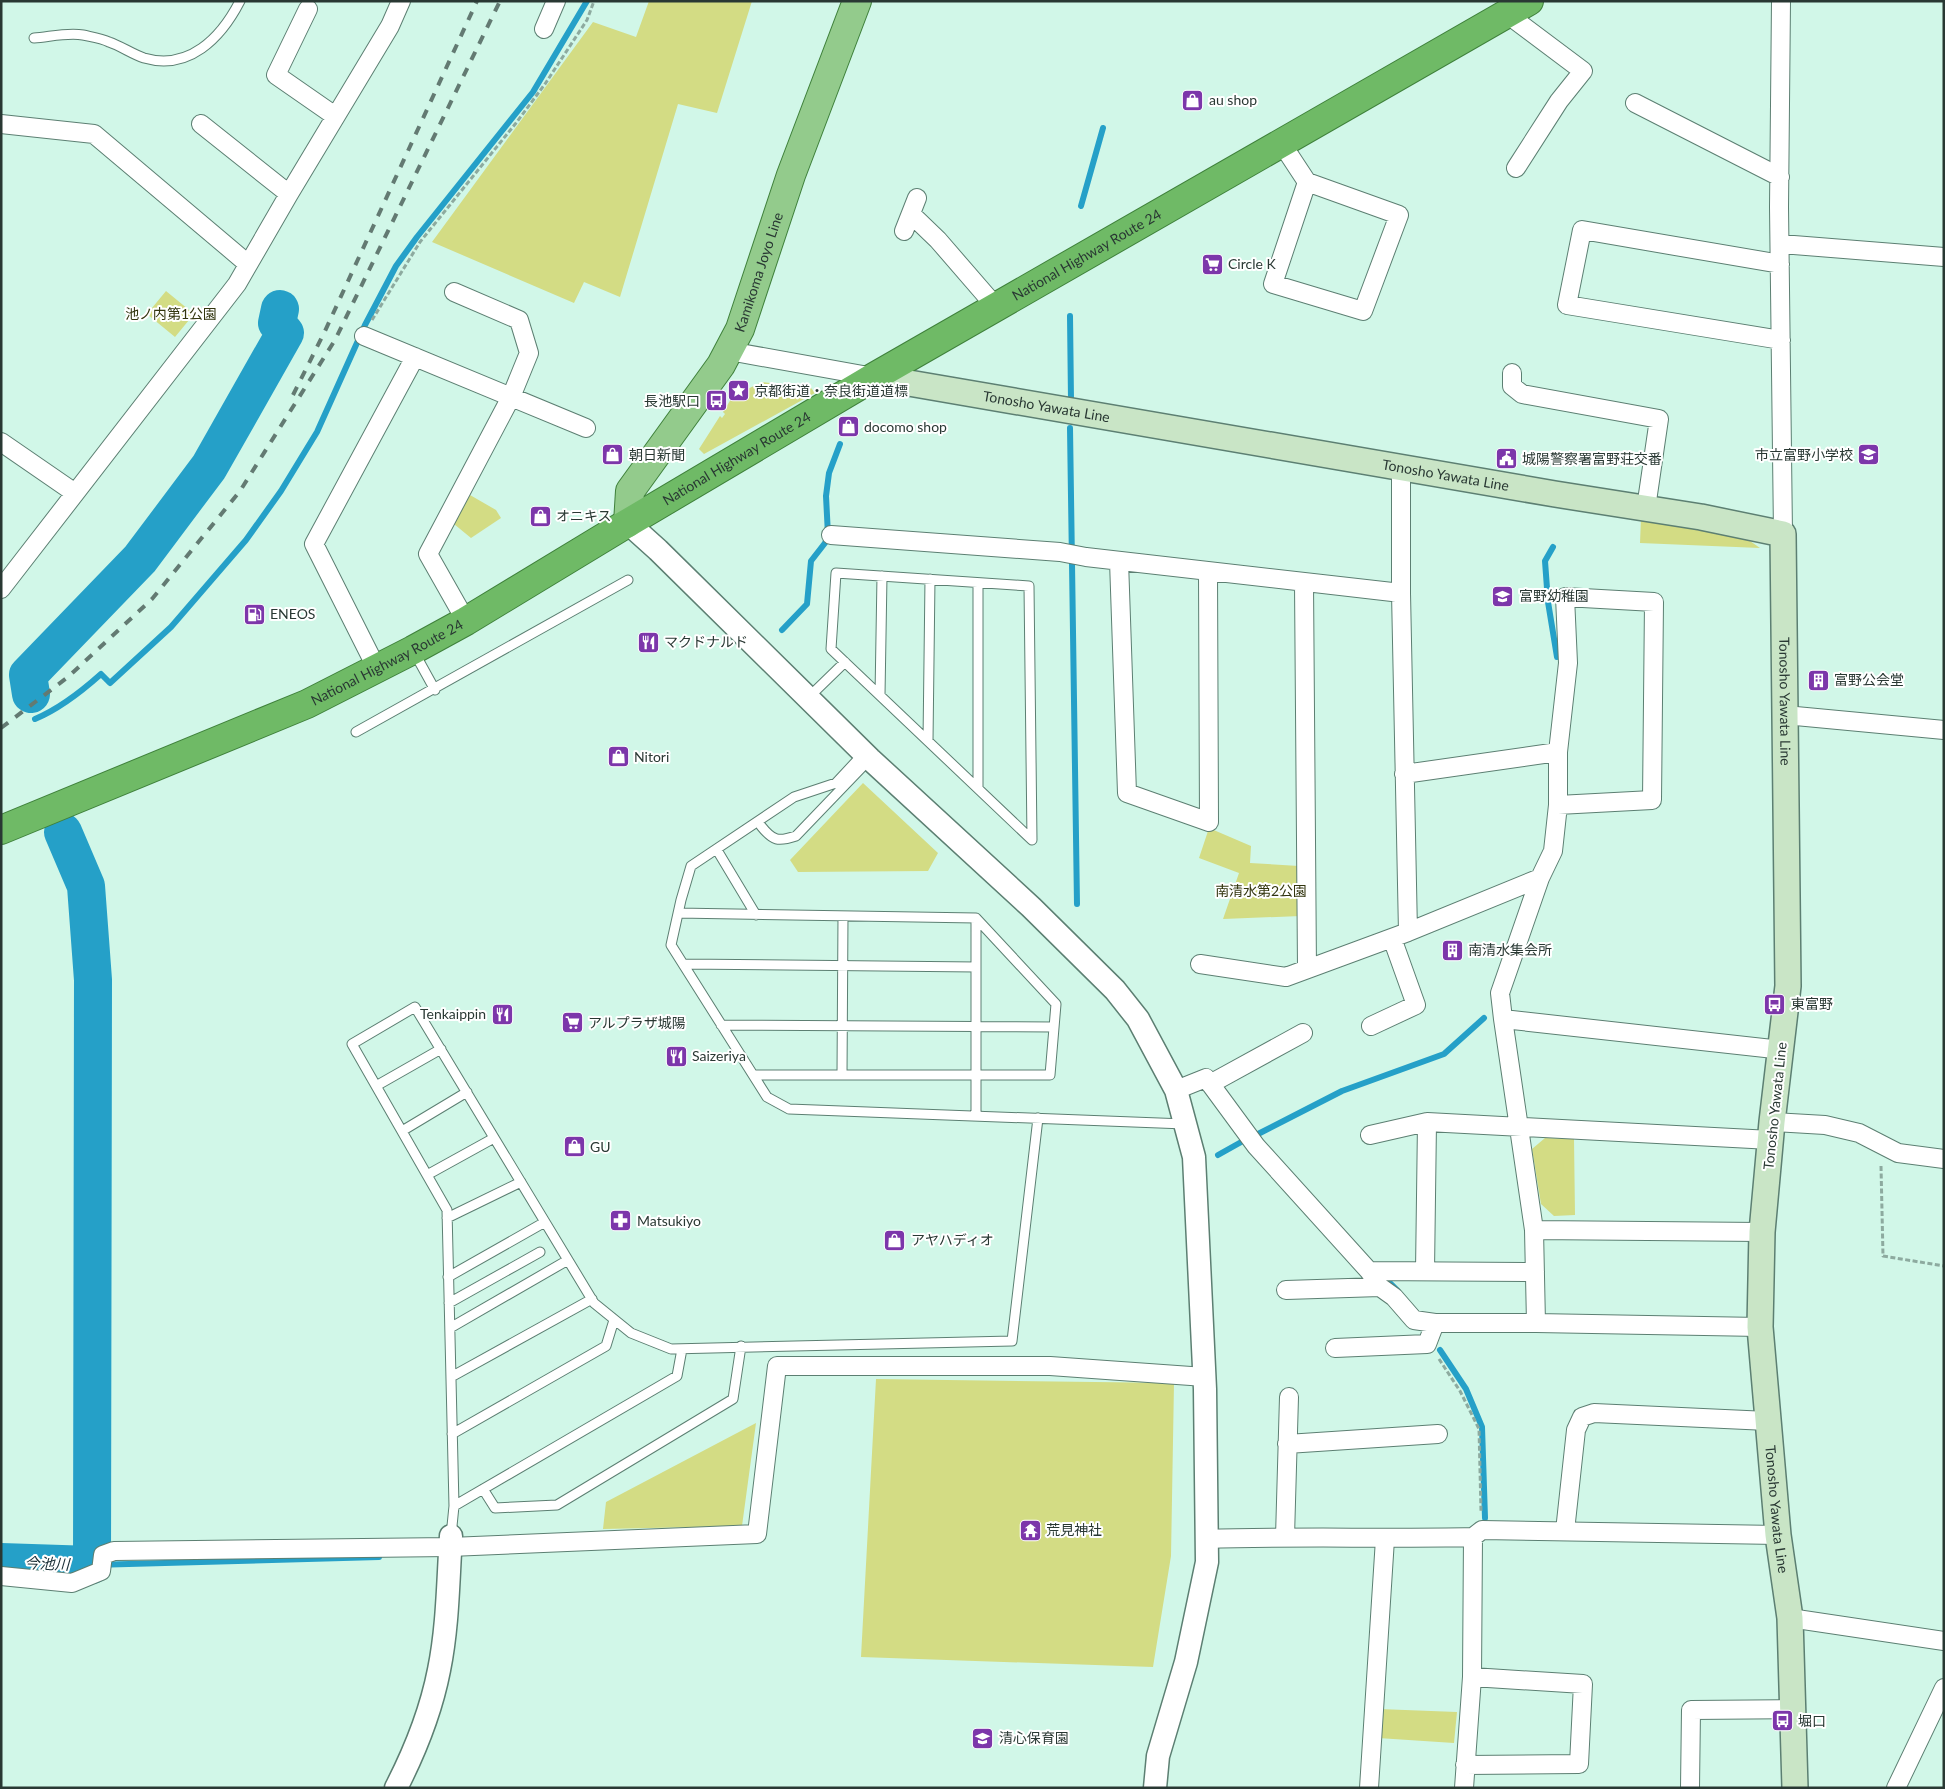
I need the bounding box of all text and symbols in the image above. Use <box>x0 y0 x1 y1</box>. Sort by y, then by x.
shop icon: au shop <box>1181 88 1205 112</box>
place label: au shop <box>1209 91 1257 108</box>
street label: National Highway Route 24 <box>1009 205 1164 304</box>
street label: Kamikoma Joyo Line <box>731 210 786 334</box>
supermarket icon: Circle K <box>1200 252 1224 276</box>
place label: Circle K <box>1228 255 1276 272</box>
park label: 池ノ内第1公園 <box>125 305 217 322</box>
place icon: 京都街道・奈良街道道標 <box>726 379 750 403</box>
place label: 京都街道・奈良街道道標 <box>754 382 908 399</box>
street label: Tonosho Yawata Line <box>982 387 1111 425</box>
bus stop icon: 長池駅口 <box>704 389 728 413</box>
place label: 長池駅口 <box>644 392 700 409</box>
street label: National Highway Route 24 <box>659 408 813 508</box>
shop icon: docomo shop <box>836 415 860 439</box>
place label: docomo shop <box>864 418 947 435</box>
shop icon: 朝日新聞 <box>601 443 625 467</box>
school or university icon: 市立富野小学校 <box>1857 443 1881 467</box>
place label: 朝日新聞 <box>629 446 685 463</box>
place label: 市立富野小学校 <box>1755 446 1853 463</box>
public building icon: 城陽警察署富野荘交番 <box>1494 447 1518 471</box>
place label: 城陽警察署富野荘交番 <box>1522 450 1662 467</box>
street label: Tonosho Yawata Line <box>1381 455 1510 494</box>
shop icon: オニキス <box>528 504 552 528</box>
place label: オニキス <box>556 507 612 524</box>
school or university icon: 富野幼稚園 <box>1491 584 1515 608</box>
place label: 富野幼稚園 <box>1519 587 1589 604</box>
fuel station icon: ENEOS <box>242 602 266 626</box>
place label: ENEOS <box>270 605 315 622</box>
street label: National Highway Route 24 <box>308 615 466 709</box>
restaurant icon: マクドナルド <box>636 630 660 654</box>
place label: マクドナルド <box>664 633 748 650</box>
street label: Tonosho Yawata Line <box>1776 637 1795 766</box>
building icon: 富野公会堂 <box>1806 668 1830 692</box>
place label: 富野公会堂 <box>1834 671 1904 688</box>
shop icon: Nitori <box>606 745 630 769</box>
place label: Nitori <box>634 748 669 765</box>
park label: 南清水第2公園 <box>1215 882 1307 899</box>
building icon: 南清水集会所 <box>1440 938 1464 962</box>
place label: 南清水集会所 <box>1468 941 1552 958</box>
bus stop icon: 東富野 <box>1763 992 1787 1016</box>
place label: 東富野 <box>1791 995 1833 1012</box>
restaurant icon: Tenkaippin <box>490 1002 514 1026</box>
place label: Tenkaippin <box>420 1005 486 1022</box>
supermarket icon: アルプラザ城陽 <box>560 1011 584 1035</box>
place label: アルプラザ城陽 <box>588 1014 686 1031</box>
street label: Tonosho Yawata Line <box>1759 1041 1790 1171</box>
restaurant icon: Saizeriya <box>664 1044 688 1068</box>
place label: Saizeriya <box>692 1047 746 1064</box>
shop icon: GU <box>562 1135 586 1159</box>
place label: GU <box>590 1138 611 1155</box>
pharmacy icon: Matsukiyo <box>609 1209 633 1233</box>
place label: Matsukiyo <box>637 1212 701 1229</box>
shop icon: アヤハディオ <box>883 1228 907 1252</box>
place label: アヤハディオ <box>911 1231 994 1248</box>
street label: Tonosho Yawata Line <box>1762 1445 1792 1574</box>
temple icon: 荒見神社 <box>1018 1518 1042 1542</box>
place label: 荒見神社 <box>1046 1521 1102 1538</box>
water label: 今池川 <box>24 1553 72 1573</box>
bus stop icon: 堀口 <box>1770 1709 1794 1733</box>
place label: 堀口 <box>1798 1712 1826 1729</box>
school or university icon: 清心保育園 <box>971 1726 995 1750</box>
place label: 清心保育園 <box>999 1729 1069 1746</box>

